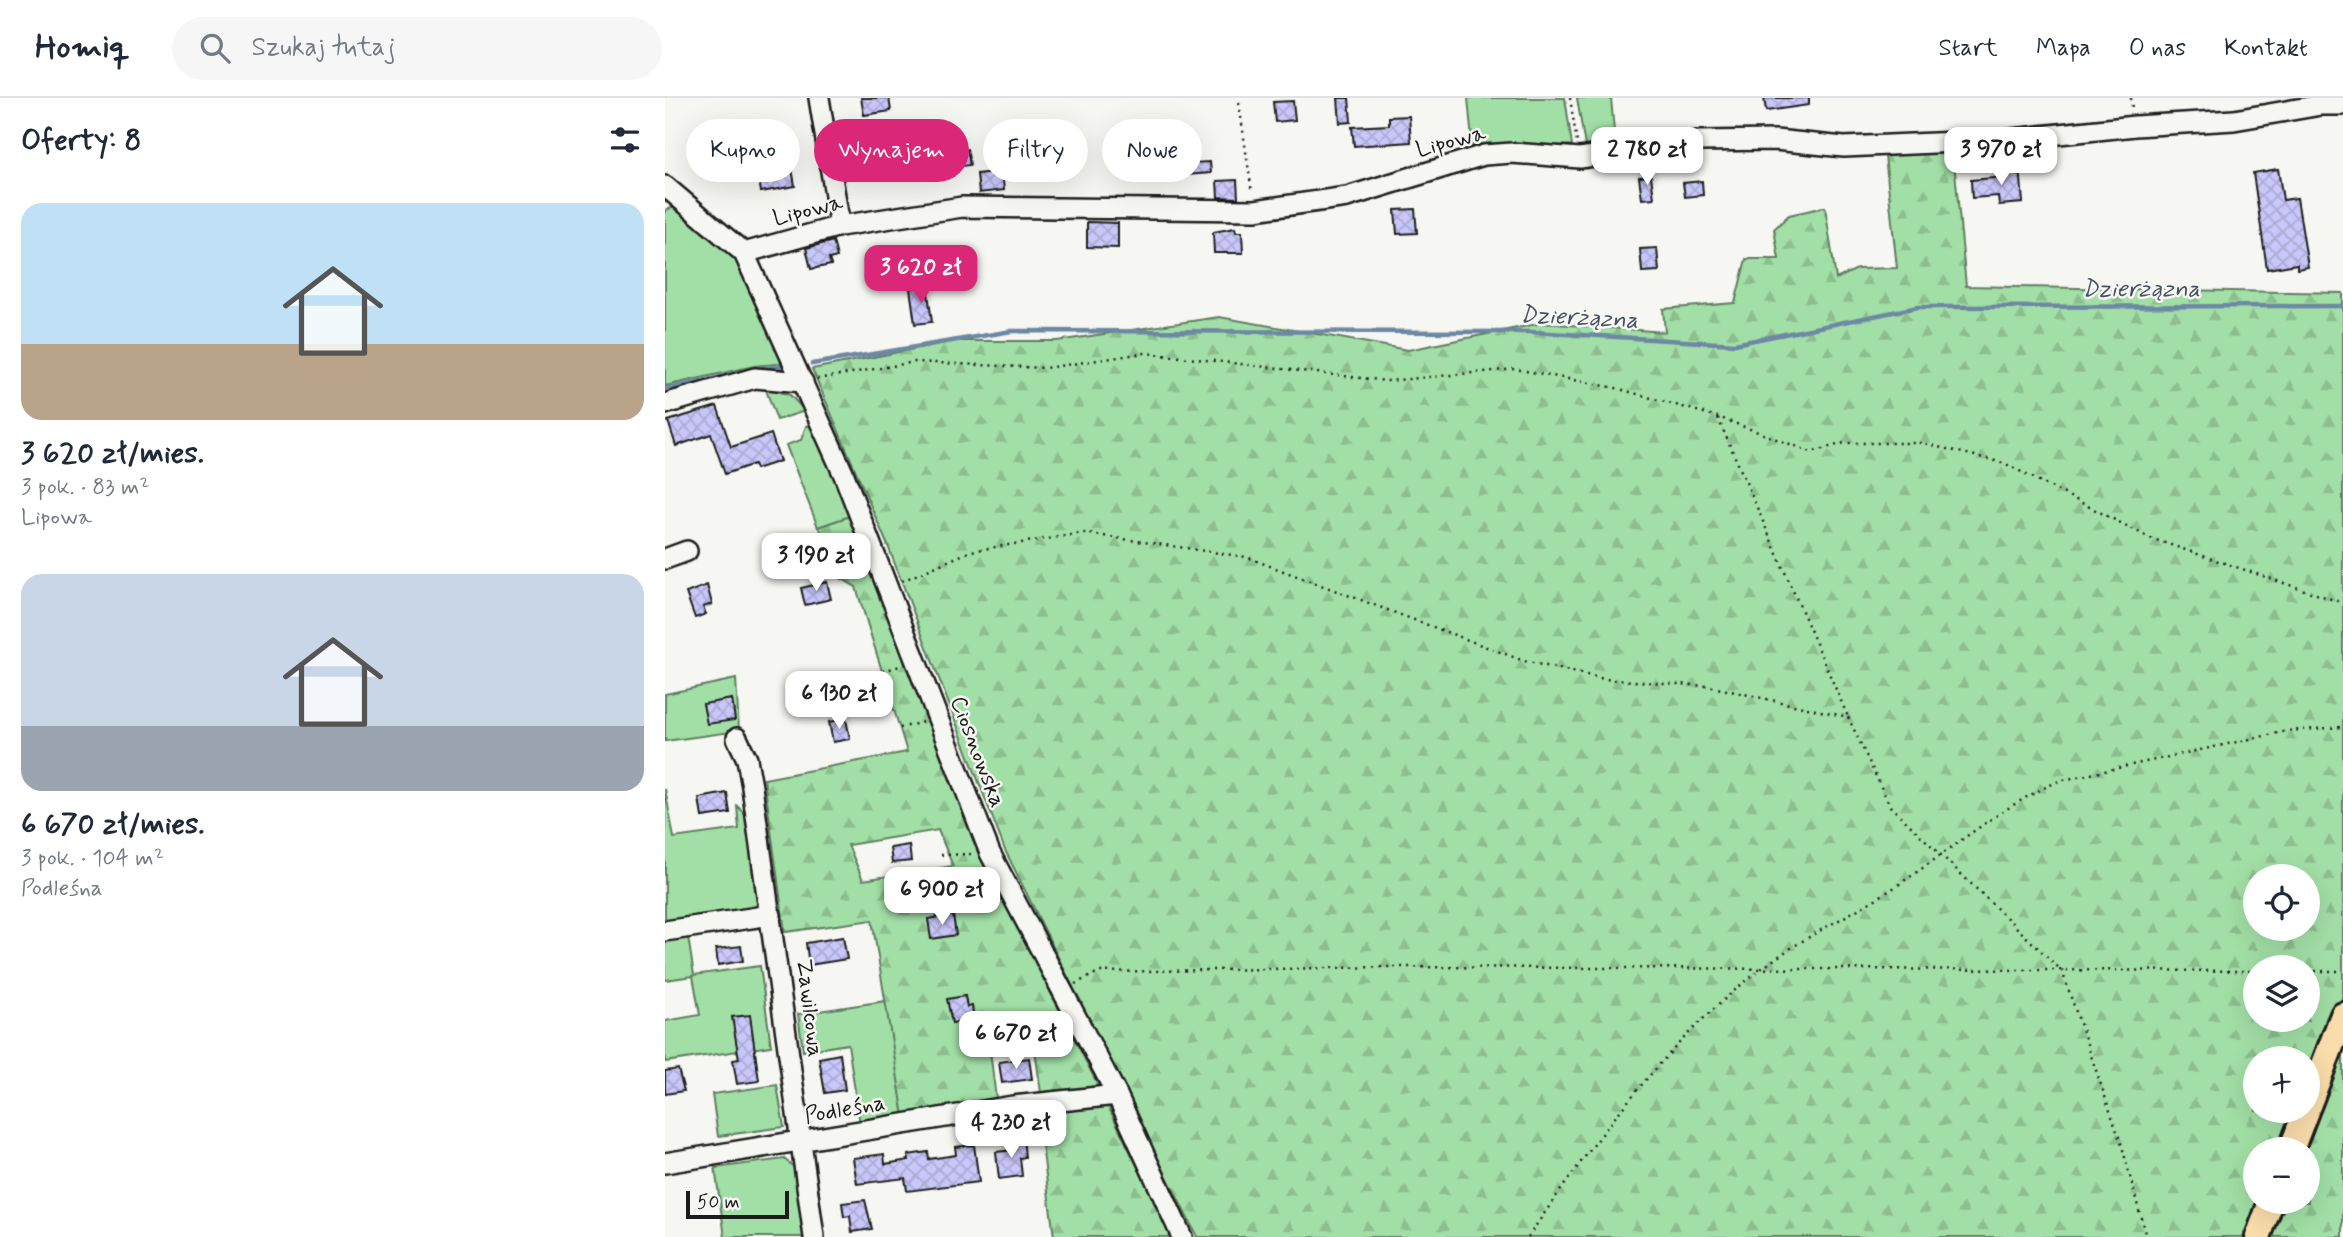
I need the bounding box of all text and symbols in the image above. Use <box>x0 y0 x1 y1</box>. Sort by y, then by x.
search box <box>172 17 662 80</box>
text: Homiq <box>35 26 130 70</box>
icon: search <box>196 29 234 67</box>
text: Szukaj tutaj <box>252 31 395 65</box>
text: Start <box>1939 33 1998 64</box>
text: Mapa <box>2036 33 2091 64</box>
text: O nas <box>2129 33 2186 64</box>
text: Kontakt <box>2224 33 2308 64</box>
street label: Lipowa <box>1413 118 1489 166</box>
chip: Kupno <box>686 119 800 182</box>
chip: Wynajem <box>814 119 969 182</box>
chip: Filtry <box>983 119 1088 182</box>
chip: Nowe <box>1102 119 1202 182</box>
text: Oferty: 8 <box>21 121 141 160</box>
icon: filters <box>606 121 644 159</box>
pin: 2 780 zł <box>1575 127 1719 187</box>
pin: 3 970 zł <box>1929 127 2073 187</box>
text: 2 780 zł <box>1607 135 1687 165</box>
text: 3 970 zł <box>1960 135 2042 165</box>
street label: Lipowa <box>770 188 846 234</box>
pin: 3 620 zł <box>849 246 993 305</box>
icon: home <box>270 248 396 374</box>
text: 3 620 zł <box>880 253 962 283</box>
water label: Dzierżązna <box>2082 274 2200 305</box>
water label: Dzierżązna <box>1519 299 1639 337</box>
text: 3 620 zł/mies. <box>21 434 204 473</box>
text: 3 pok. · 83 m² <box>21 473 150 503</box>
text: Lipowa <box>21 503 92 533</box>
pin: 3 190 zł <box>744 533 888 593</box>
text: 3 190 zł <box>778 541 854 571</box>
icon: home <box>270 619 396 745</box>
pin: 6 130 zł <box>767 672 911 731</box>
text: 6 130 zł <box>801 679 877 709</box>
street label: Ciosnowska <box>942 692 1012 812</box>
text: 6 670 zł/mies. <box>21 805 205 844</box>
text: 3 pok. · 104 m² <box>21 844 164 874</box>
map controls <box>2243 864 2320 1214</box>
button: locate <box>2243 864 2320 941</box>
pin: 6 900 zł <box>870 868 1014 927</box>
text: Podleśna <box>21 874 103 904</box>
text: 6 900 zł <box>900 875 984 905</box>
button: layers <box>2243 955 2320 1032</box>
street label: Zawilcowa <box>788 957 830 1059</box>
pin: 6 670 zł <box>944 1012 1088 1071</box>
text: 6 670 zł <box>975 1019 1057 1049</box>
button: + <box>2243 1046 2320 1123</box>
street label: Podleśna <box>802 1088 888 1132</box>
pin: 4 230 zł <box>939 1100 1083 1160</box>
text: 4 230 zł <box>971 1108 1051 1138</box>
button: − <box>2243 1137 2320 1214</box>
scale bar <box>686 1188 789 1220</box>
text: 50 m <box>697 1190 740 1215</box>

